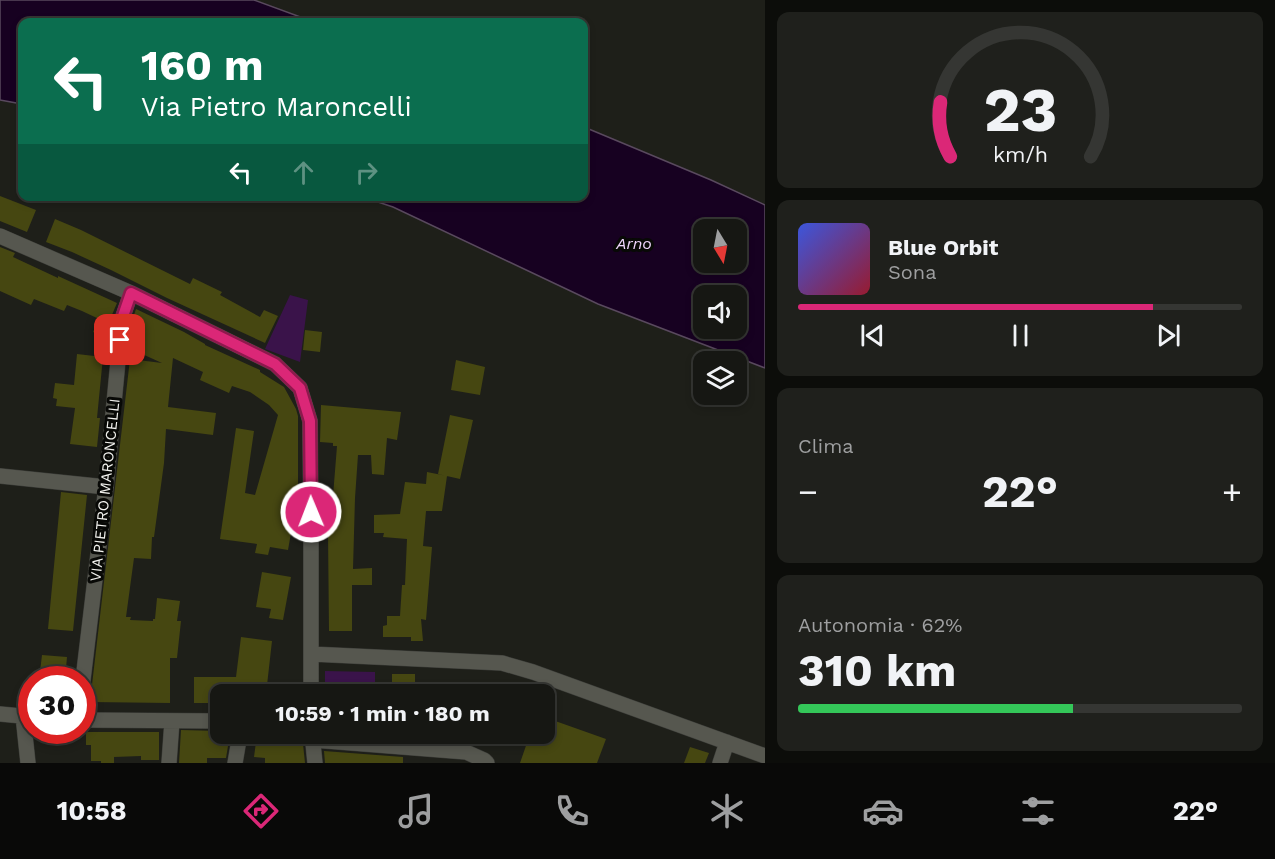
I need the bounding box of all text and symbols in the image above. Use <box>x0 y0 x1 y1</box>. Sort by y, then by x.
text: 160 m <box>141 41 264 90</box>
icon: left <box>42 42 120 120</box>
text: 23 <box>983 73 1057 146</box>
text: Via Pietro Maroncelli <box>141 91 412 123</box>
text: km/h <box>992 142 1048 167</box>
icon: left <box>224 156 257 189</box>
icon: ahead <box>287 156 320 189</box>
icon: right <box>350 156 383 189</box>
north arrow <box>693 219 747 273</box>
map controls <box>693 219 747 405</box>
water label: Arno <box>615 234 652 253</box>
text: Blue Orbit <box>888 235 998 260</box>
text: Sona <box>888 260 937 284</box>
button: sound <box>693 285 747 339</box>
pin <box>94 314 145 365</box>
icon: previous <box>856 319 889 352</box>
icon: pause <box>1004 319 1037 352</box>
icon: next <box>1152 319 1185 352</box>
icon: arrive <box>103 323 136 356</box>
button: layers <box>693 351 747 405</box>
street label: VIA PIETRO MARONCELLI <box>86 398 124 582</box>
text: Clima <box>798 434 854 458</box>
text: 22° <box>982 465 1058 518</box>
text: − <box>798 472 818 511</box>
text: + <box>1222 472 1242 511</box>
position arrow <box>279 480 343 544</box>
text: Autonomia · 62% <box>798 613 962 637</box>
text: 310 km <box>798 644 956 697</box>
speed limit sign: 30 <box>18 666 96 744</box>
text: 10:59 · 1 min · 180 m <box>275 701 490 726</box>
icon: directions <box>240 790 282 832</box>
icon: music <box>395 790 437 832</box>
icon: phone <box>551 790 593 832</box>
icon: climate <box>706 790 748 832</box>
icon: car <box>862 790 904 832</box>
icon: filters <box>1017 790 1059 832</box>
text: 10:58 <box>57 795 127 827</box>
text: 22° <box>1173 795 1218 827</box>

